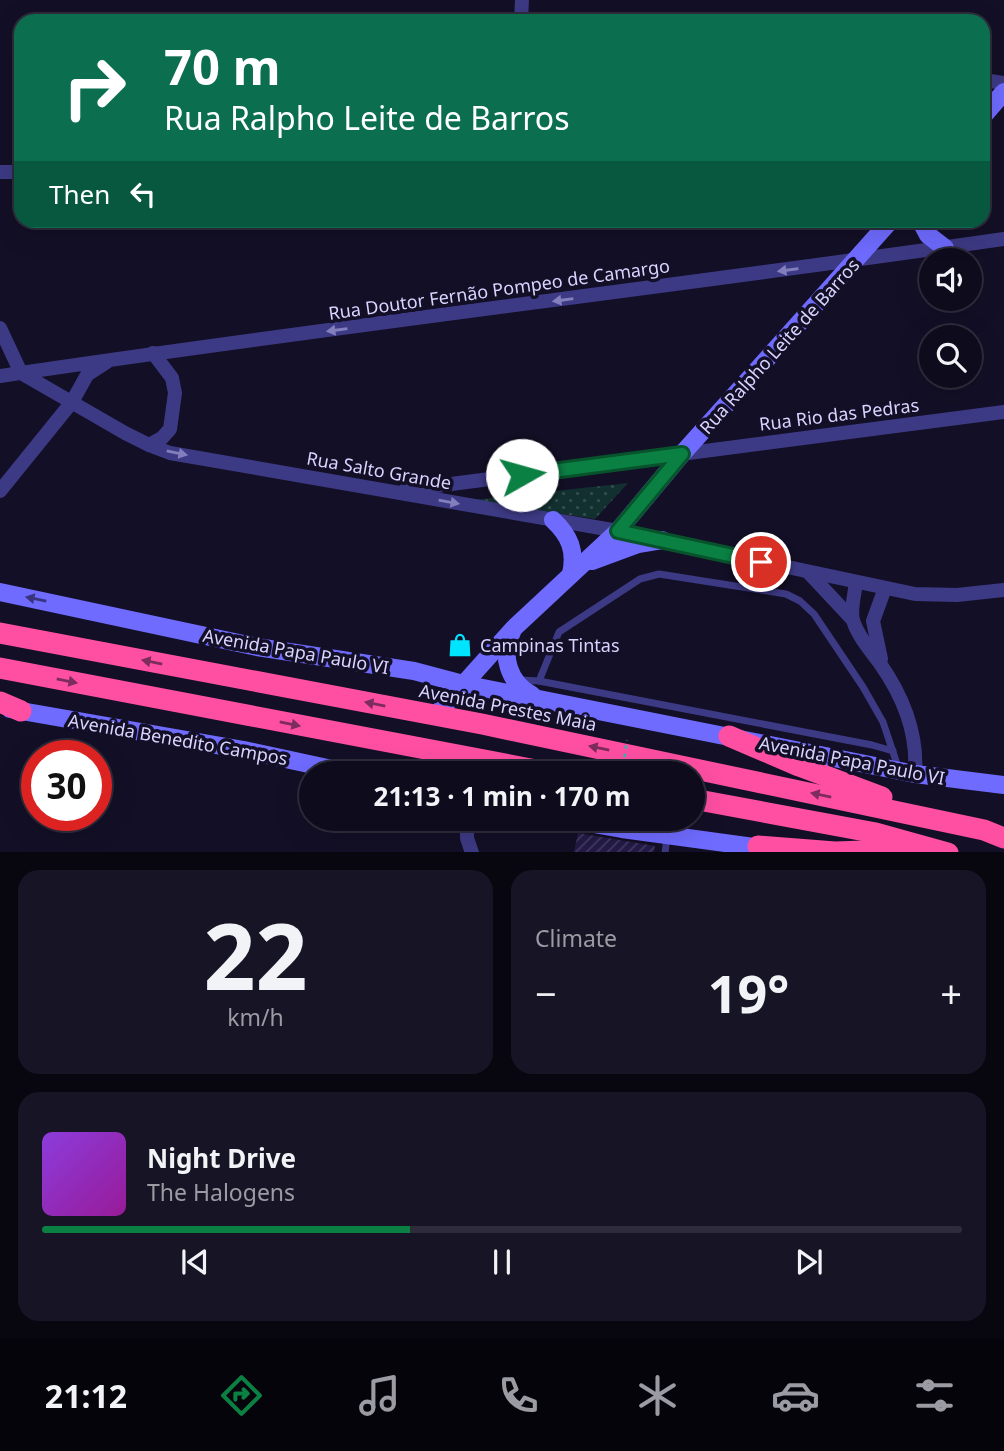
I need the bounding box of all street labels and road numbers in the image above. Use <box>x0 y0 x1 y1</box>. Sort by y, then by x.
street label: Rua Doutor Fernão Pompeo de Camargo <box>327 253 671 325</box>
street label: Rua Ralpho Leite de Barros <box>694 253 864 439</box>
street label: Rua Rio das Pedras <box>758 392 920 436</box>
street label: Rua Salto Grande <box>305 445 453 495</box>
street label: Avenida Papa Paulo VI <box>201 623 391 679</box>
street label: Avenida Prestes Maia <box>417 678 599 736</box>
street label: Avenida Benedito Campos <box>66 708 290 770</box>
street label: Avenida Papa Paulo VI <box>757 730 947 790</box>

